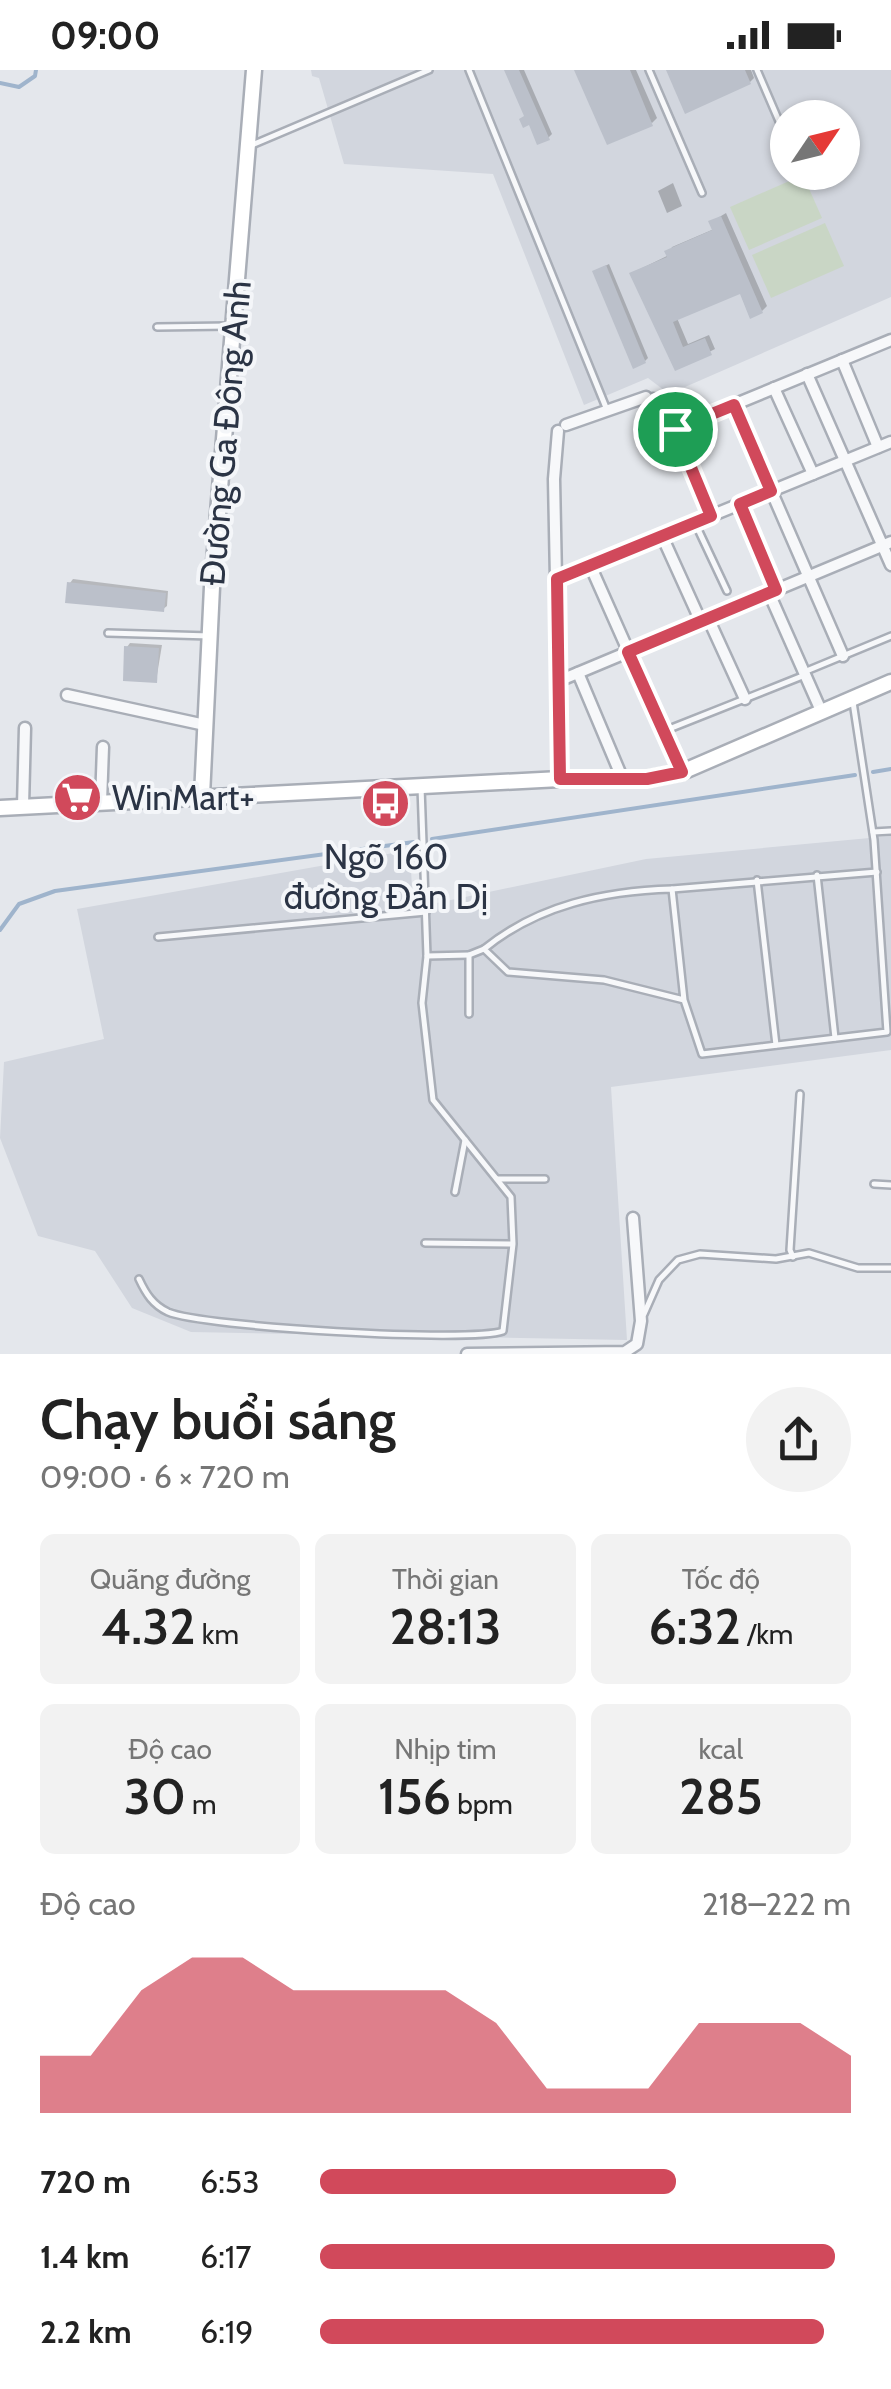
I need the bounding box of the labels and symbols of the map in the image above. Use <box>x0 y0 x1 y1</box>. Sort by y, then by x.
north arrow <box>770 100 860 190</box>
street label: Đường Ga Đông Anh <box>190 279 260 587</box>
pin <box>633 387 718 472</box>
supermarket icon: WinMart+ <box>51 771 103 823</box>
place label: WinMart+ <box>112 776 255 819</box>
bus stop icon: Ngõ 160 đường Đản Dị <box>360 778 412 830</box>
place label: Ngõ 160 đường Đản Dị <box>284 835 488 918</box>

